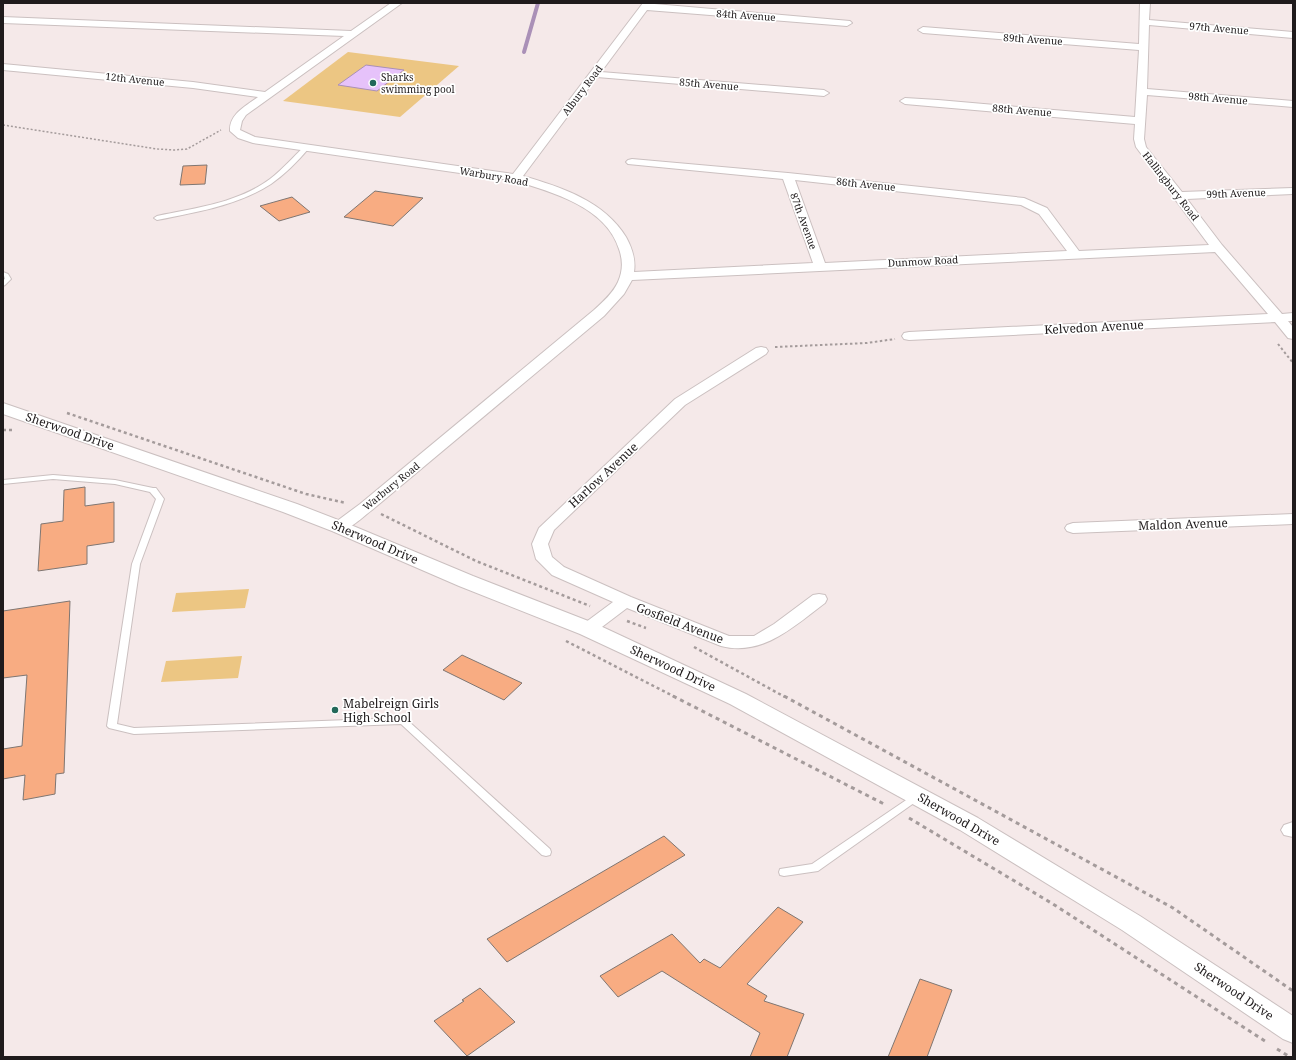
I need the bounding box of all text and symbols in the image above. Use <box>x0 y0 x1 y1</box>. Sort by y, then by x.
street label: 84th Avenue <box>716 6 776 24</box>
street label: 97th Avenue <box>1189 18 1249 38</box>
street label: 89th Avenue <box>1003 30 1063 48</box>
street label: Albury Road <box>558 62 606 118</box>
street label: 12th Avenue <box>105 69 165 89</box>
place label: Sharks swimming pool <box>381 70 455 96</box>
street label: 85th Avenue <box>679 74 739 94</box>
marker: Sharks swimming pool <box>368 78 378 88</box>
street label: 98th Avenue <box>1188 88 1248 108</box>
street label: 88th Avenue <box>992 100 1052 120</box>
street label: Hallingbury Road <box>1140 148 1202 224</box>
street label: Warbury Road <box>458 163 530 189</box>
street label: 86th Avenue <box>836 174 896 194</box>
street label: 99th Avenue <box>1206 185 1266 201</box>
street label: 87th Avenue <box>787 191 821 251</box>
street label: Dunmow Road <box>887 252 959 270</box>
street label: Kelvedon Avenue <box>1044 316 1144 338</box>
street label: Sherwood Drive <box>24 408 116 454</box>
street label: Harlow Avenue <box>565 438 641 512</box>
street label: Warbury Road <box>360 459 422 513</box>
street label: Maldon Avenue <box>1138 514 1228 534</box>
street label: Sherwood Drive <box>329 516 421 568</box>
street label: Gosfield Avenue <box>634 599 726 647</box>
street label: Sherwood Drive <box>627 641 719 695</box>
place label: Mabelreign Girls High School <box>343 695 439 726</box>
marker: Mabelreign Girls High School <box>330 705 340 715</box>
street label: Sherwood Drive <box>915 789 1003 849</box>
street label: Sherwood Drive <box>1191 958 1277 1024</box>

